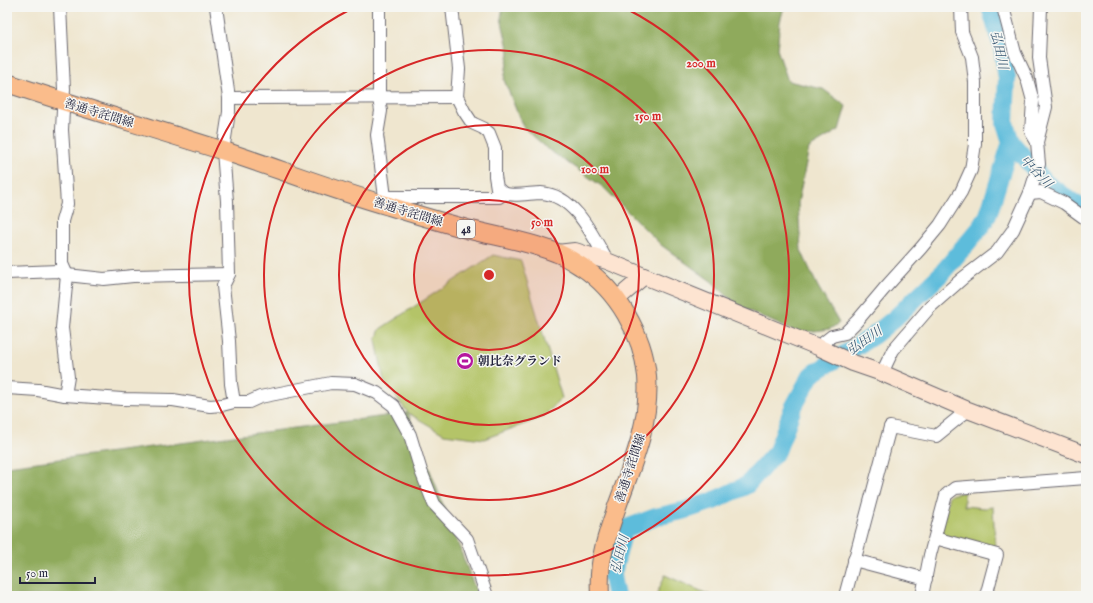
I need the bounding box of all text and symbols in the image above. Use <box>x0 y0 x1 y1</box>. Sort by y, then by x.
water label: 弘田川 <box>986 29 1012 73</box>
text: 200 m <box>686 56 716 71</box>
street label: 善通寺詫間線 <box>62 96 135 131</box>
text: 150 m <box>635 109 662 124</box>
water label: 中谷川 <box>1016 152 1057 193</box>
text: 100 m <box>581 162 610 177</box>
street label: 善通寺詫間線 <box>371 195 444 230</box>
text: 50 m <box>531 215 554 230</box>
road number: 48 <box>457 220 475 238</box>
centre of rings <box>482 268 496 282</box>
water label: 弘田川 <box>844 322 887 359</box>
sports icon: 朝比奈グランド <box>455 351 475 371</box>
place label: 朝比奈グランド <box>478 354 562 369</box>
street label: 善通寺詫間線 <box>612 432 649 505</box>
water label: 弘田川 <box>607 531 634 575</box>
scale bar <box>20 559 95 585</box>
text: 50 m <box>26 566 48 581</box>

